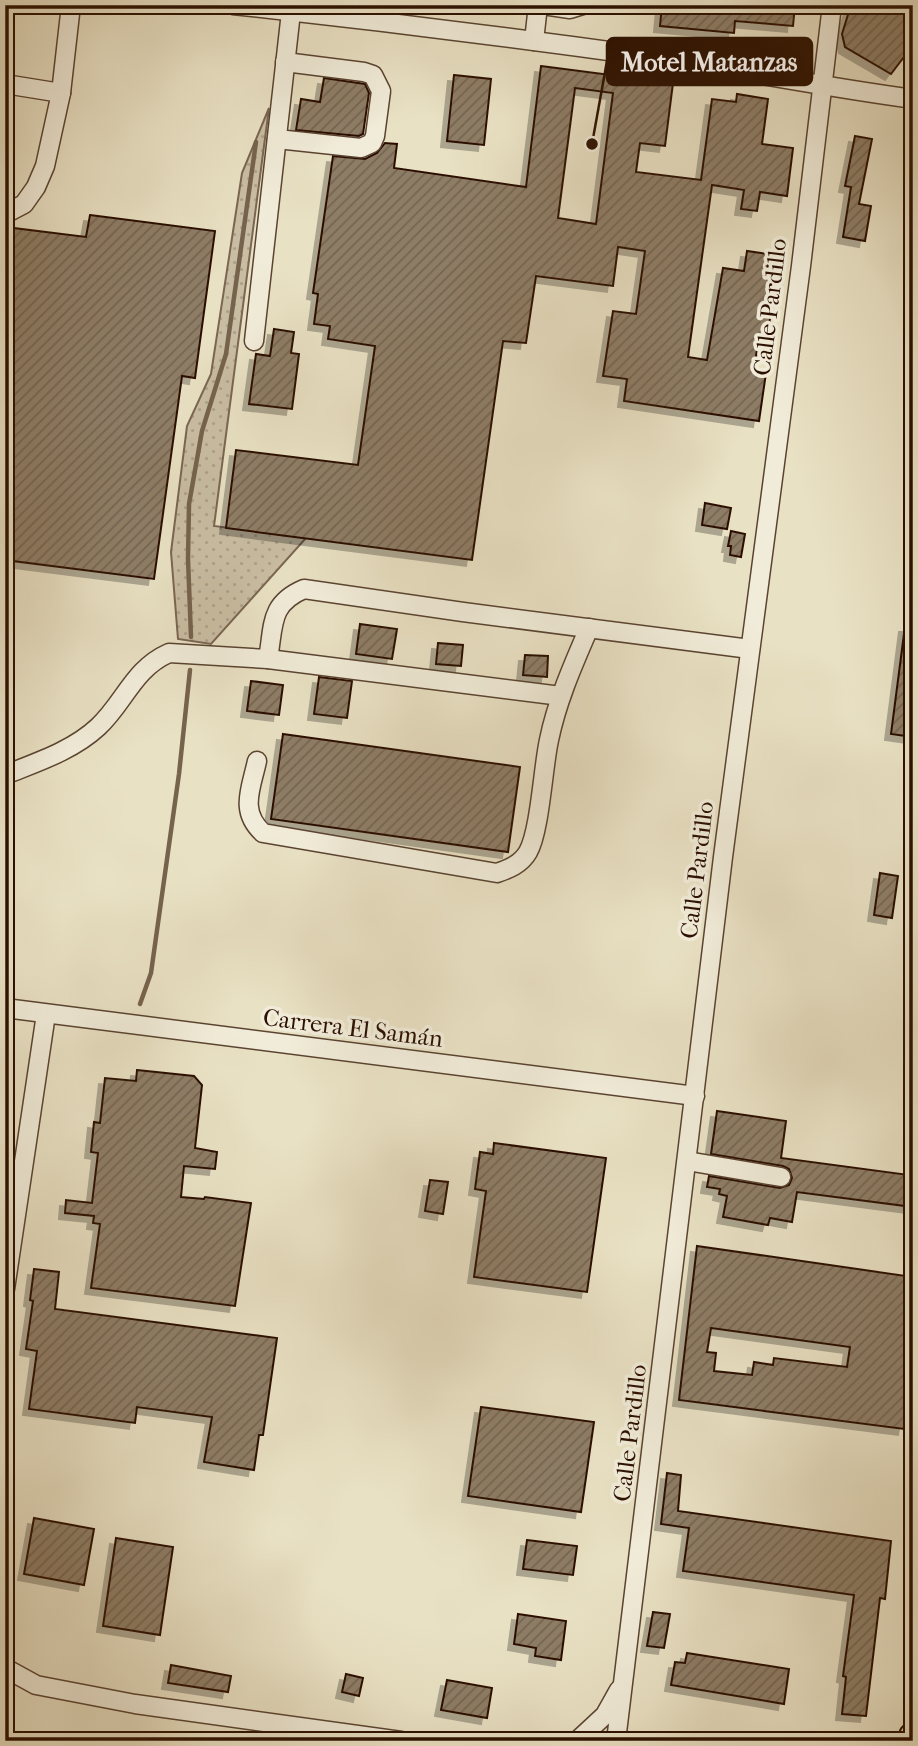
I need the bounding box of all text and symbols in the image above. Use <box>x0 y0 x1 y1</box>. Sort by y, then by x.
callout: Motel Matanzas <box>607 38 812 85</box>
text: Motel Matanzas <box>621 47 798 78</box>
street label: Calle Pardillo <box>748 237 792 377</box>
street label: Calle Pardillo <box>675 800 719 940</box>
street label: Carrera El Samán <box>262 1003 444 1053</box>
street label: Calle Pardillo <box>608 1363 652 1503</box>

